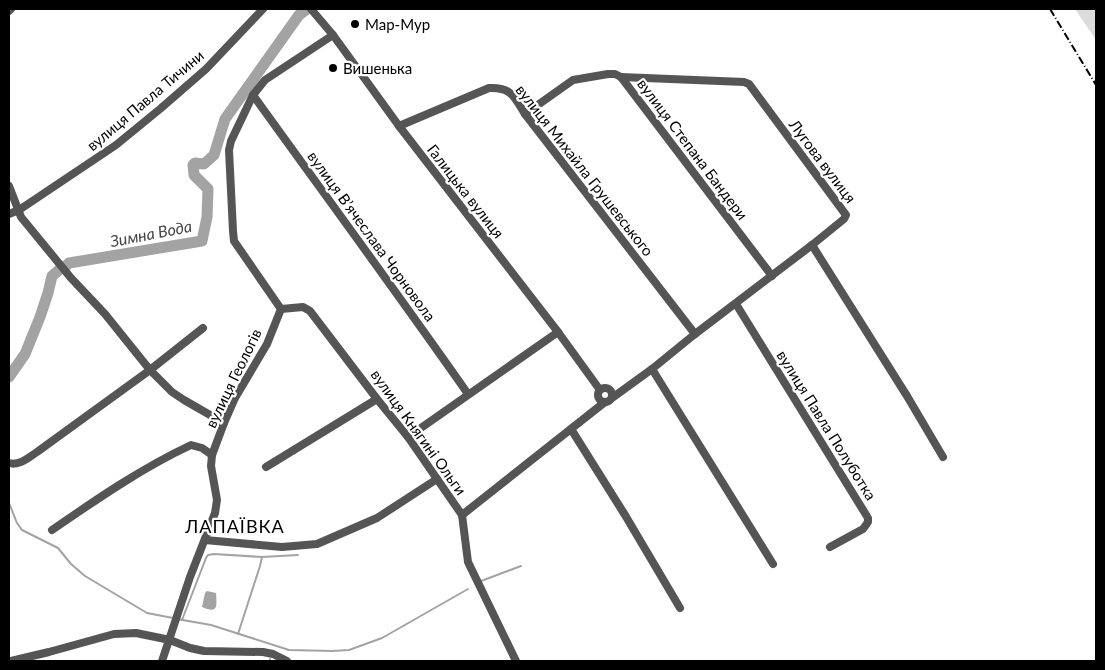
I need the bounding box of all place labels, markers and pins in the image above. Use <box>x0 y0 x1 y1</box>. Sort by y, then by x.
place label: Мар-Мур <box>365 15 430 33</box>
marker: Мар-Мур <box>349 18 361 30</box>
place label: Вишенька <box>343 59 412 77</box>
marker: Вишенька <box>327 62 339 74</box>

